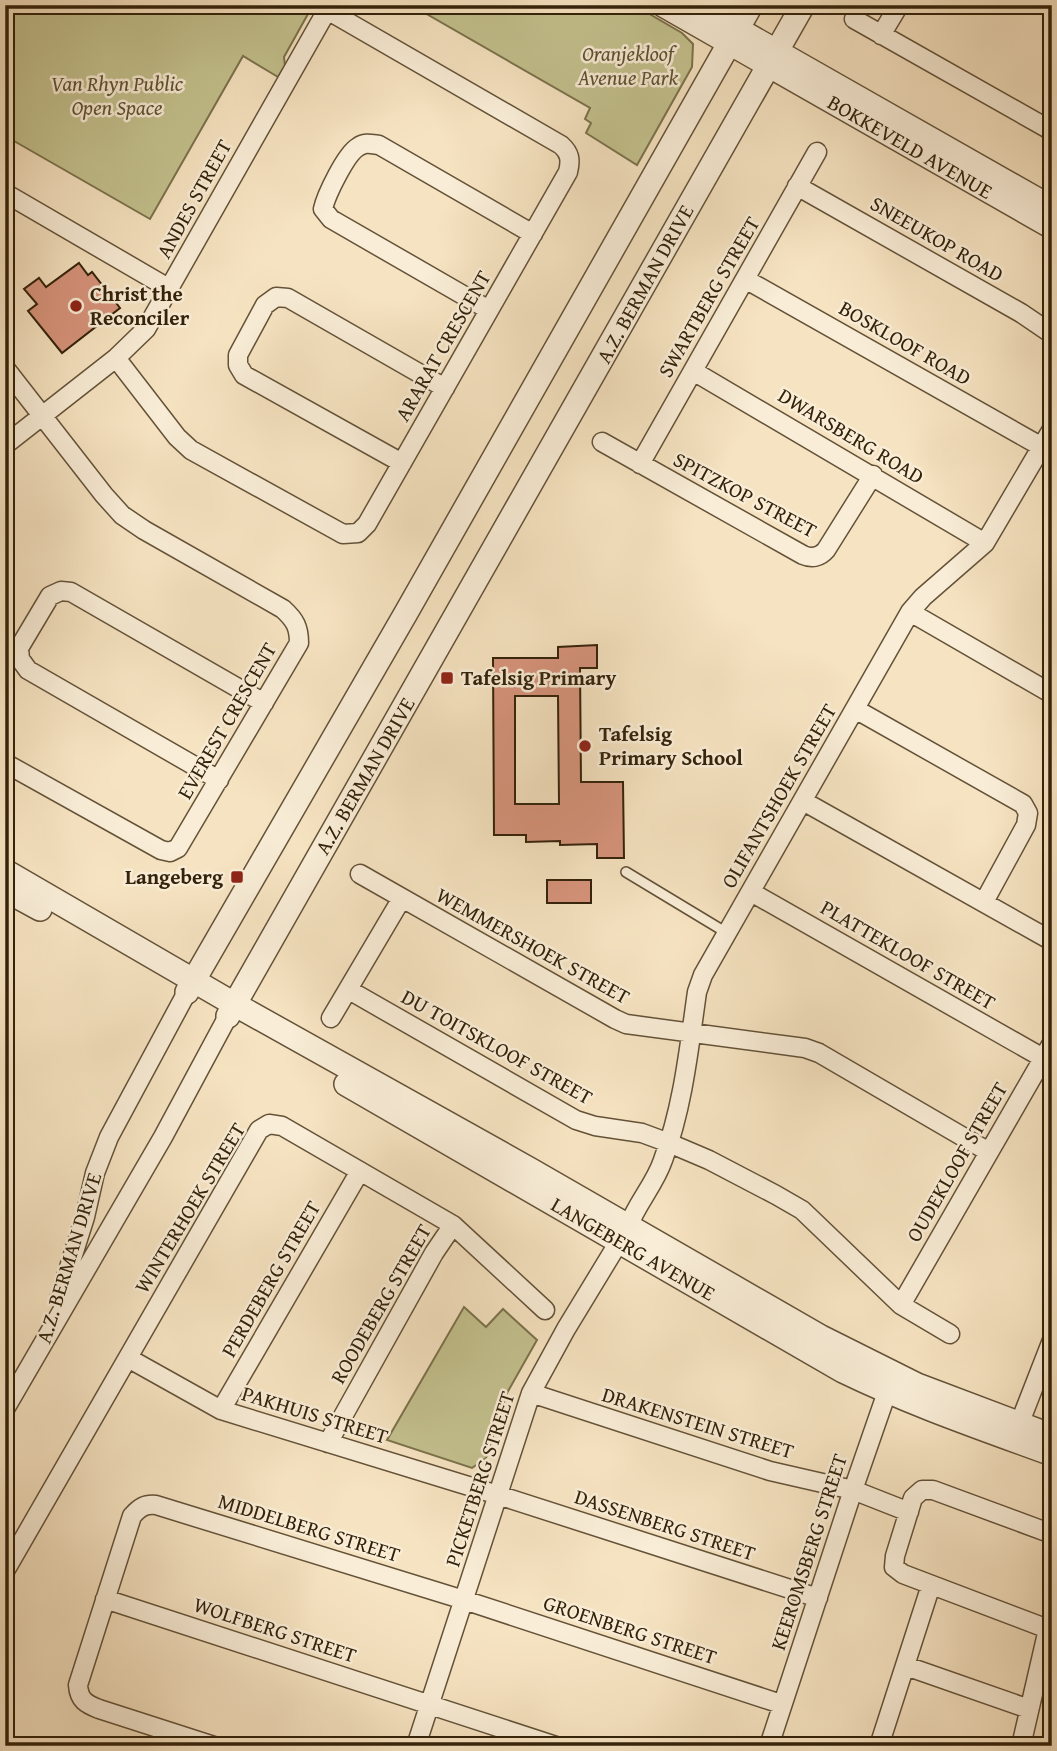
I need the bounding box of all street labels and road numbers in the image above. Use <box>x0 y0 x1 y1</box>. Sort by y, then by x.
street label: BOKKEVELD AVENUE <box>822 87 999 207</box>
street label: ANDES STREET <box>148 133 239 264</box>
street label: SNEEUKOP ROAD <box>865 188 1010 289</box>
street label: A.Z. BERMAN DRIVE <box>588 198 701 369</box>
street label: SWARTBERG STREET <box>650 210 767 383</box>
street label: ARARAT CRESCENT <box>387 264 499 427</box>
street label: BOSKLOOF ROAD <box>834 292 977 393</box>
street label: DWARSBERG ROAD <box>772 380 930 491</box>
street label: SPITZKOP STREET <box>668 444 823 546</box>
street label: EVEREST CRESCENT <box>169 636 284 805</box>
street label: A.Z. BERMAN DRIVE <box>307 691 422 860</box>
street label: OLIFANTSHOEK STREET <box>713 698 844 894</box>
street label: WEMMERSHOEK STREET <box>431 879 636 1012</box>
street label: PLATTEKLOOF STREET <box>815 892 1002 1017</box>
street label: DU TOITSKLOOF STREET <box>396 981 599 1112</box>
street label: OUDEKLOOF STREET <box>898 1076 1015 1248</box>
street label: WINTERHOEK STREET <box>126 1116 253 1299</box>
street label: A.Z. BERMAN DRIVE <box>28 1168 109 1347</box>
street label: LANGEBERG AVENUE <box>545 1189 721 1308</box>
street label: PERDEBERG STREET <box>213 1195 328 1363</box>
street label: ROODEBERG STREET <box>322 1218 439 1389</box>
street label: PAKHUIS STREET <box>238 1378 392 1452</box>
street label: DRAKENSTEIN STREET <box>598 1379 798 1466</box>
street label: PICKETBERG STREET <box>437 1387 523 1571</box>
street label: KEEROMSBERG STREET <box>762 1449 855 1654</box>
street label: DASSENBERG STREET <box>571 1481 760 1568</box>
street label: MIDDELBERG STREET <box>214 1485 404 1570</box>
street label: GROENBERG STREET <box>540 1587 721 1672</box>
street label: WOLFBERG STREET <box>190 1589 361 1671</box>

